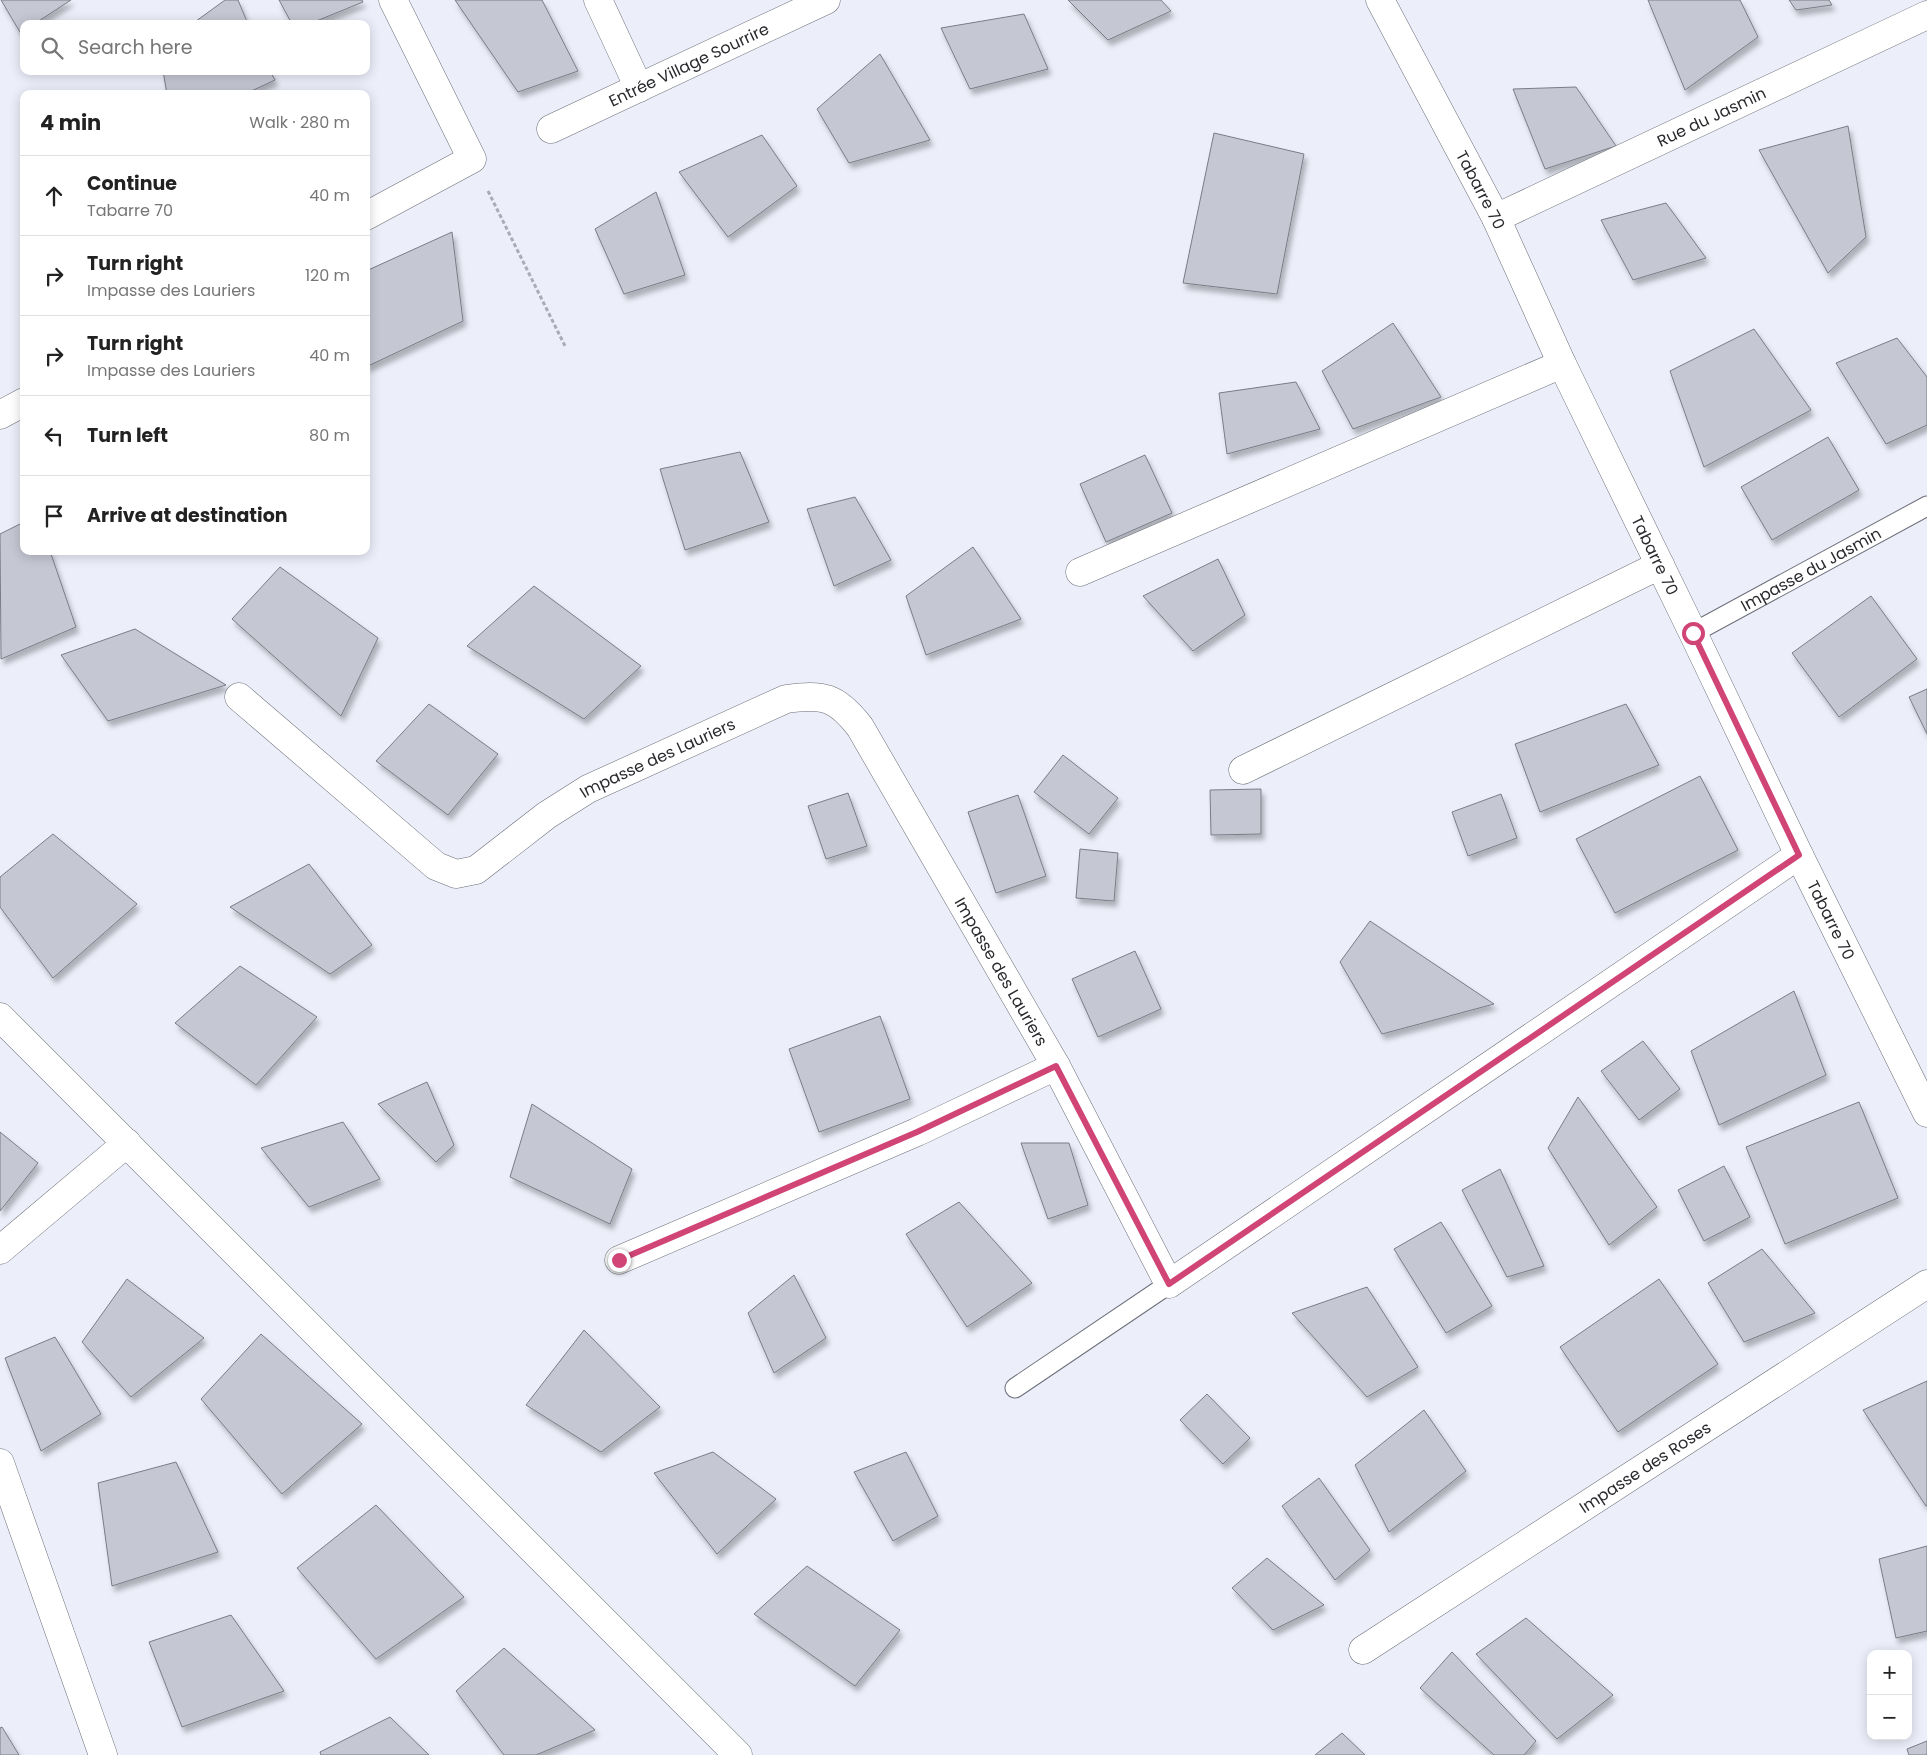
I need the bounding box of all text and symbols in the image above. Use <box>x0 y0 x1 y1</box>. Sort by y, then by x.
street label: Entrée Village Sourrire <box>605 17 773 112</box>
search box <box>20 20 370 75</box>
icon: search <box>38 34 66 62</box>
text: Search here <box>78 34 192 61</box>
street label: Rue du Jasmin <box>1653 82 1770 153</box>
text: 4 min <box>40 108 101 137</box>
text: Walk · 280 m <box>249 111 350 134</box>
street label: Tabarre 70 <box>1450 147 1511 233</box>
text: Continue <box>87 170 177 197</box>
icon: ahead <box>40 182 68 210</box>
text: 40 m <box>309 184 350 207</box>
text: Tabarre 70 <box>87 199 173 222</box>
text: Turn right <box>87 250 183 277</box>
icon: right <box>40 262 68 290</box>
text: 120 m <box>305 264 350 287</box>
text: Impasse des Lauriers <box>87 279 255 302</box>
text: Turn right <box>87 330 183 357</box>
icon: right <box>40 342 68 370</box>
text: 40 m <box>309 344 350 367</box>
text: Impasse des Lauriers <box>87 359 255 382</box>
icon: left <box>40 422 68 450</box>
text: Turn left <box>87 422 168 449</box>
text: 80 m <box>309 424 350 447</box>
icon: arrive <box>40 502 68 530</box>
text: Arrive at destination <box>87 502 288 529</box>
street label: Tabarre 70 <box>1626 512 1684 599</box>
street label: Impasse du Jasmin <box>1737 522 1885 617</box>
route start <box>1682 622 1705 645</box>
street label: Impasse des Lauriers <box>575 713 739 803</box>
street label: Tabarre 70 <box>1801 877 1860 964</box>
street label: Impasse des Lauriers <box>949 893 1053 1051</box>
route end <box>608 1249 631 1272</box>
street label: Impasse des Roses <box>1575 1416 1716 1519</box>
map controls <box>1867 1650 1912 1740</box>
button: + <box>1867 1650 1912 1695</box>
button: − <box>1867 1695 1912 1740</box>

